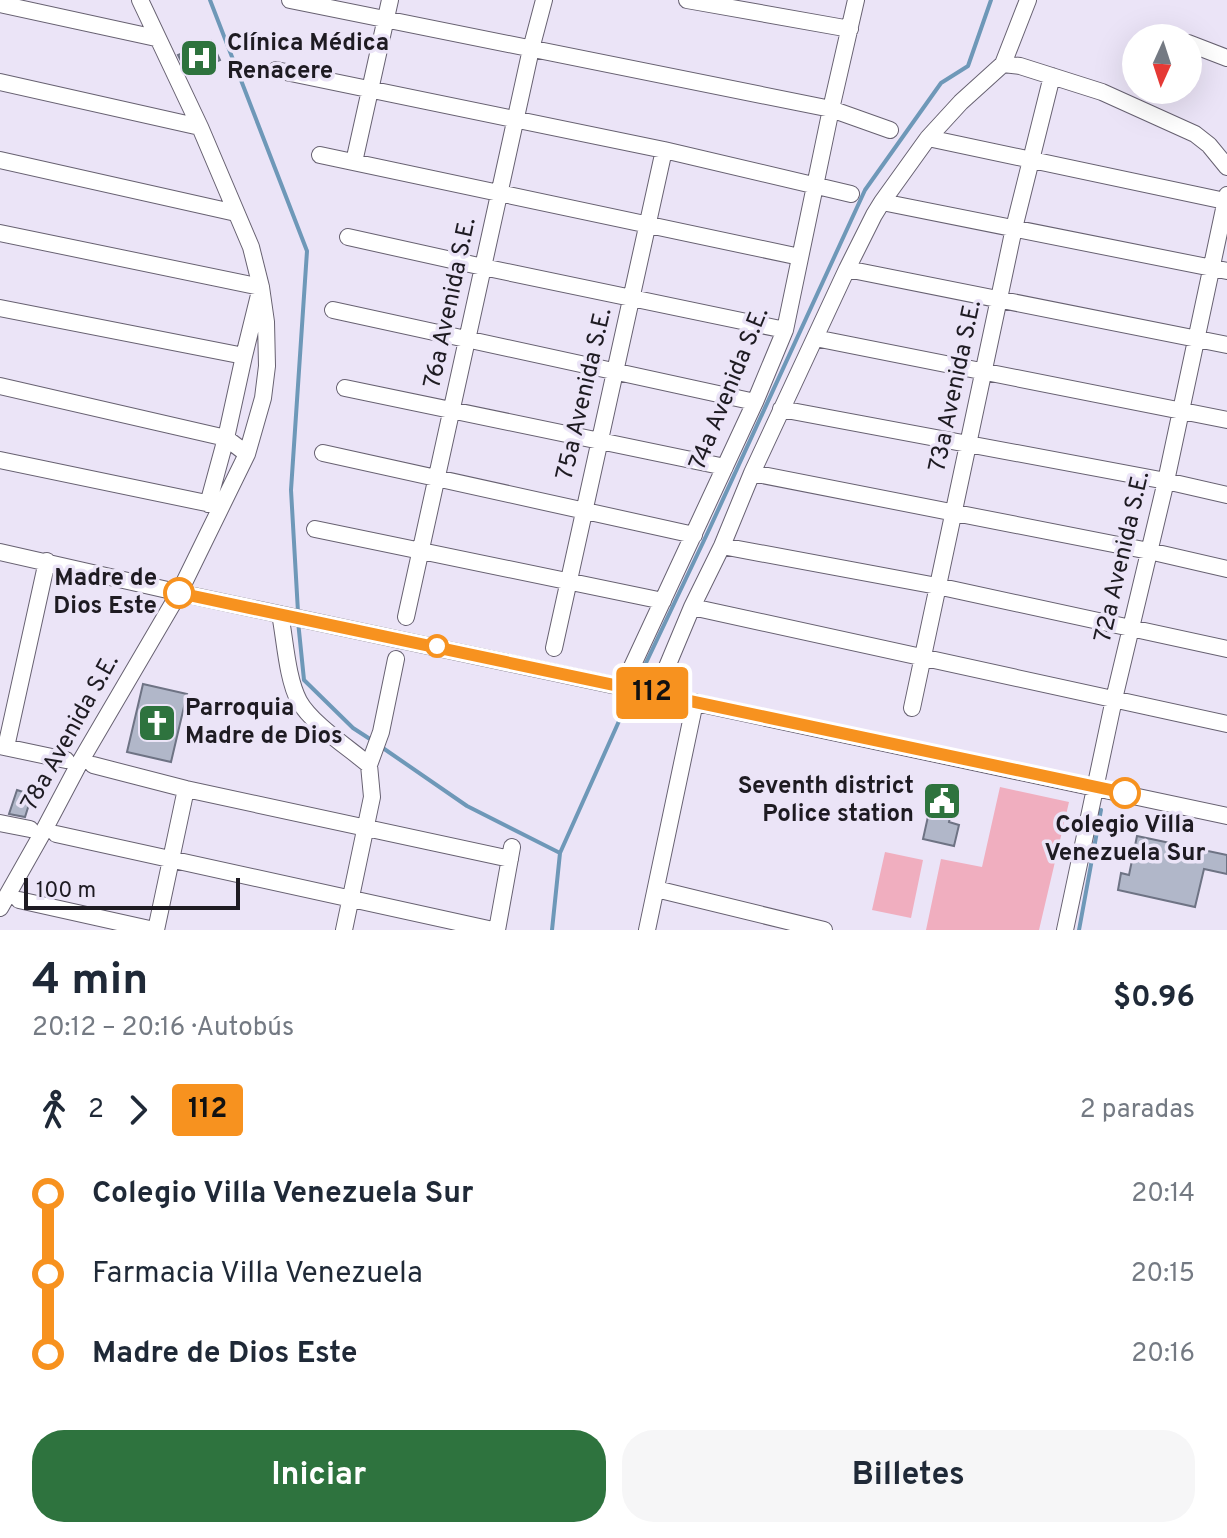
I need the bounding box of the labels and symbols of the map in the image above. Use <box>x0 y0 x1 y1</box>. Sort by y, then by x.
north arrow <box>1122 24 1202 104</box>
place label: Clínica Médica Renacere <box>227 29 389 87</box>
hospital icon: Clínica Médica Renacere <box>178 37 220 79</box>
street label: 76a Avenida S.E. <box>418 215 484 391</box>
street label: 73a Avenida S.E. <box>923 297 989 475</box>
street label: 74a Avenida S.E. <box>684 303 776 475</box>
street label: 75a Avenida S.E. <box>551 305 619 483</box>
street label: 72a Avenida S.E. <box>1089 468 1157 646</box>
place label: Madre de Dios Este <box>53 564 157 622</box>
marker: Madre de Dios Este <box>164 578 194 608</box>
unlabelled marker <box>426 635 448 657</box>
street label: 78a Avenida S.E. <box>15 649 127 817</box>
line badge: 112 <box>606 667 698 719</box>
place label: Parroquia Madre de Dios <box>185 694 343 752</box>
church icon: Parroquia Madre de Dios <box>136 702 178 744</box>
place label: Seventh district Police station <box>738 772 914 830</box>
marker: Colegio Villa Venezuela Sur <box>1110 778 1140 808</box>
public building icon: Seventh district Police station <box>921 780 963 822</box>
place label: Colegio Villa Venezuela Sur <box>1045 811 1205 869</box>
scale bar <box>24 874 240 910</box>

